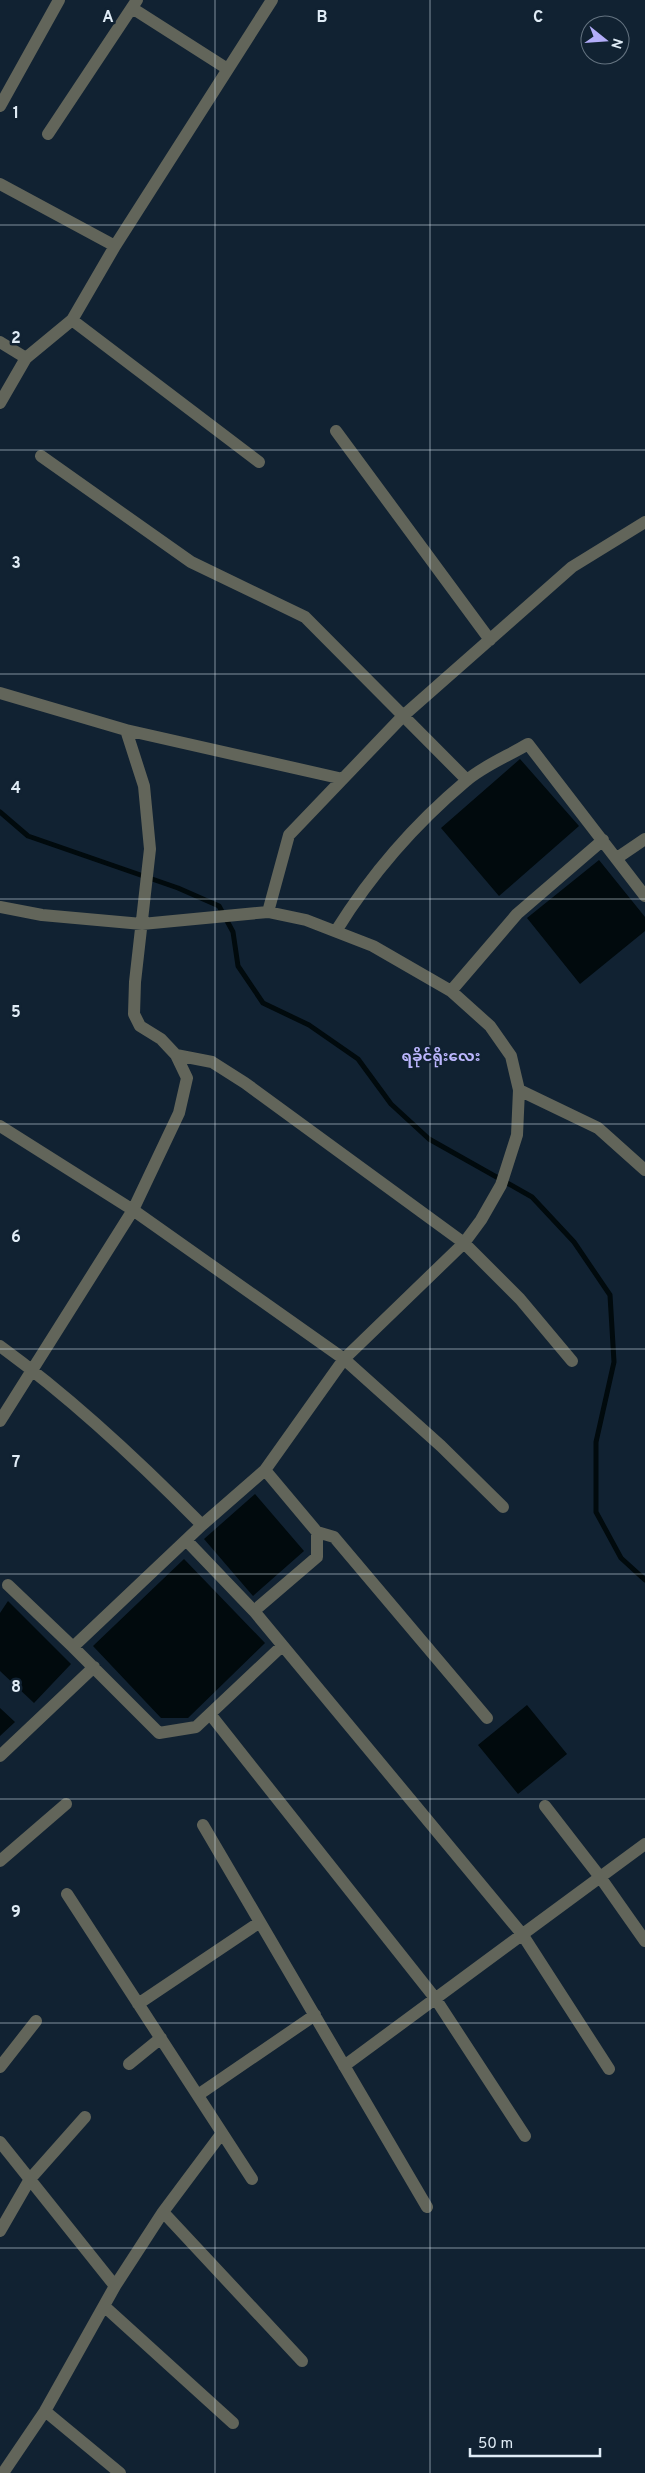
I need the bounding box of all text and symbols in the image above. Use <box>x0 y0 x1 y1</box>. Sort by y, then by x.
text: A <box>102 8 114 28</box>
text: B <box>316 8 328 28</box>
text: C <box>533 8 543 28</box>
north arrow <box>580 15 630 65</box>
text: N <box>606 36 626 51</box>
text: 1 <box>13 104 19 124</box>
text: 2 <box>11 329 21 349</box>
text: 3 <box>11 554 21 574</box>
text: 4 <box>11 779 21 799</box>
text: 5 <box>11 1003 21 1023</box>
district label: ရခိုင်ရိုးလေး <box>402 1046 480 1068</box>
text: 6 <box>11 1228 21 1248</box>
text: 7 <box>12 1453 20 1473</box>
text: 8 <box>11 1678 21 1698</box>
text: 9 <box>11 1903 21 1923</box>
scale bar <box>470 2426 600 2458</box>
text: 50 m <box>478 2435 513 2454</box>

